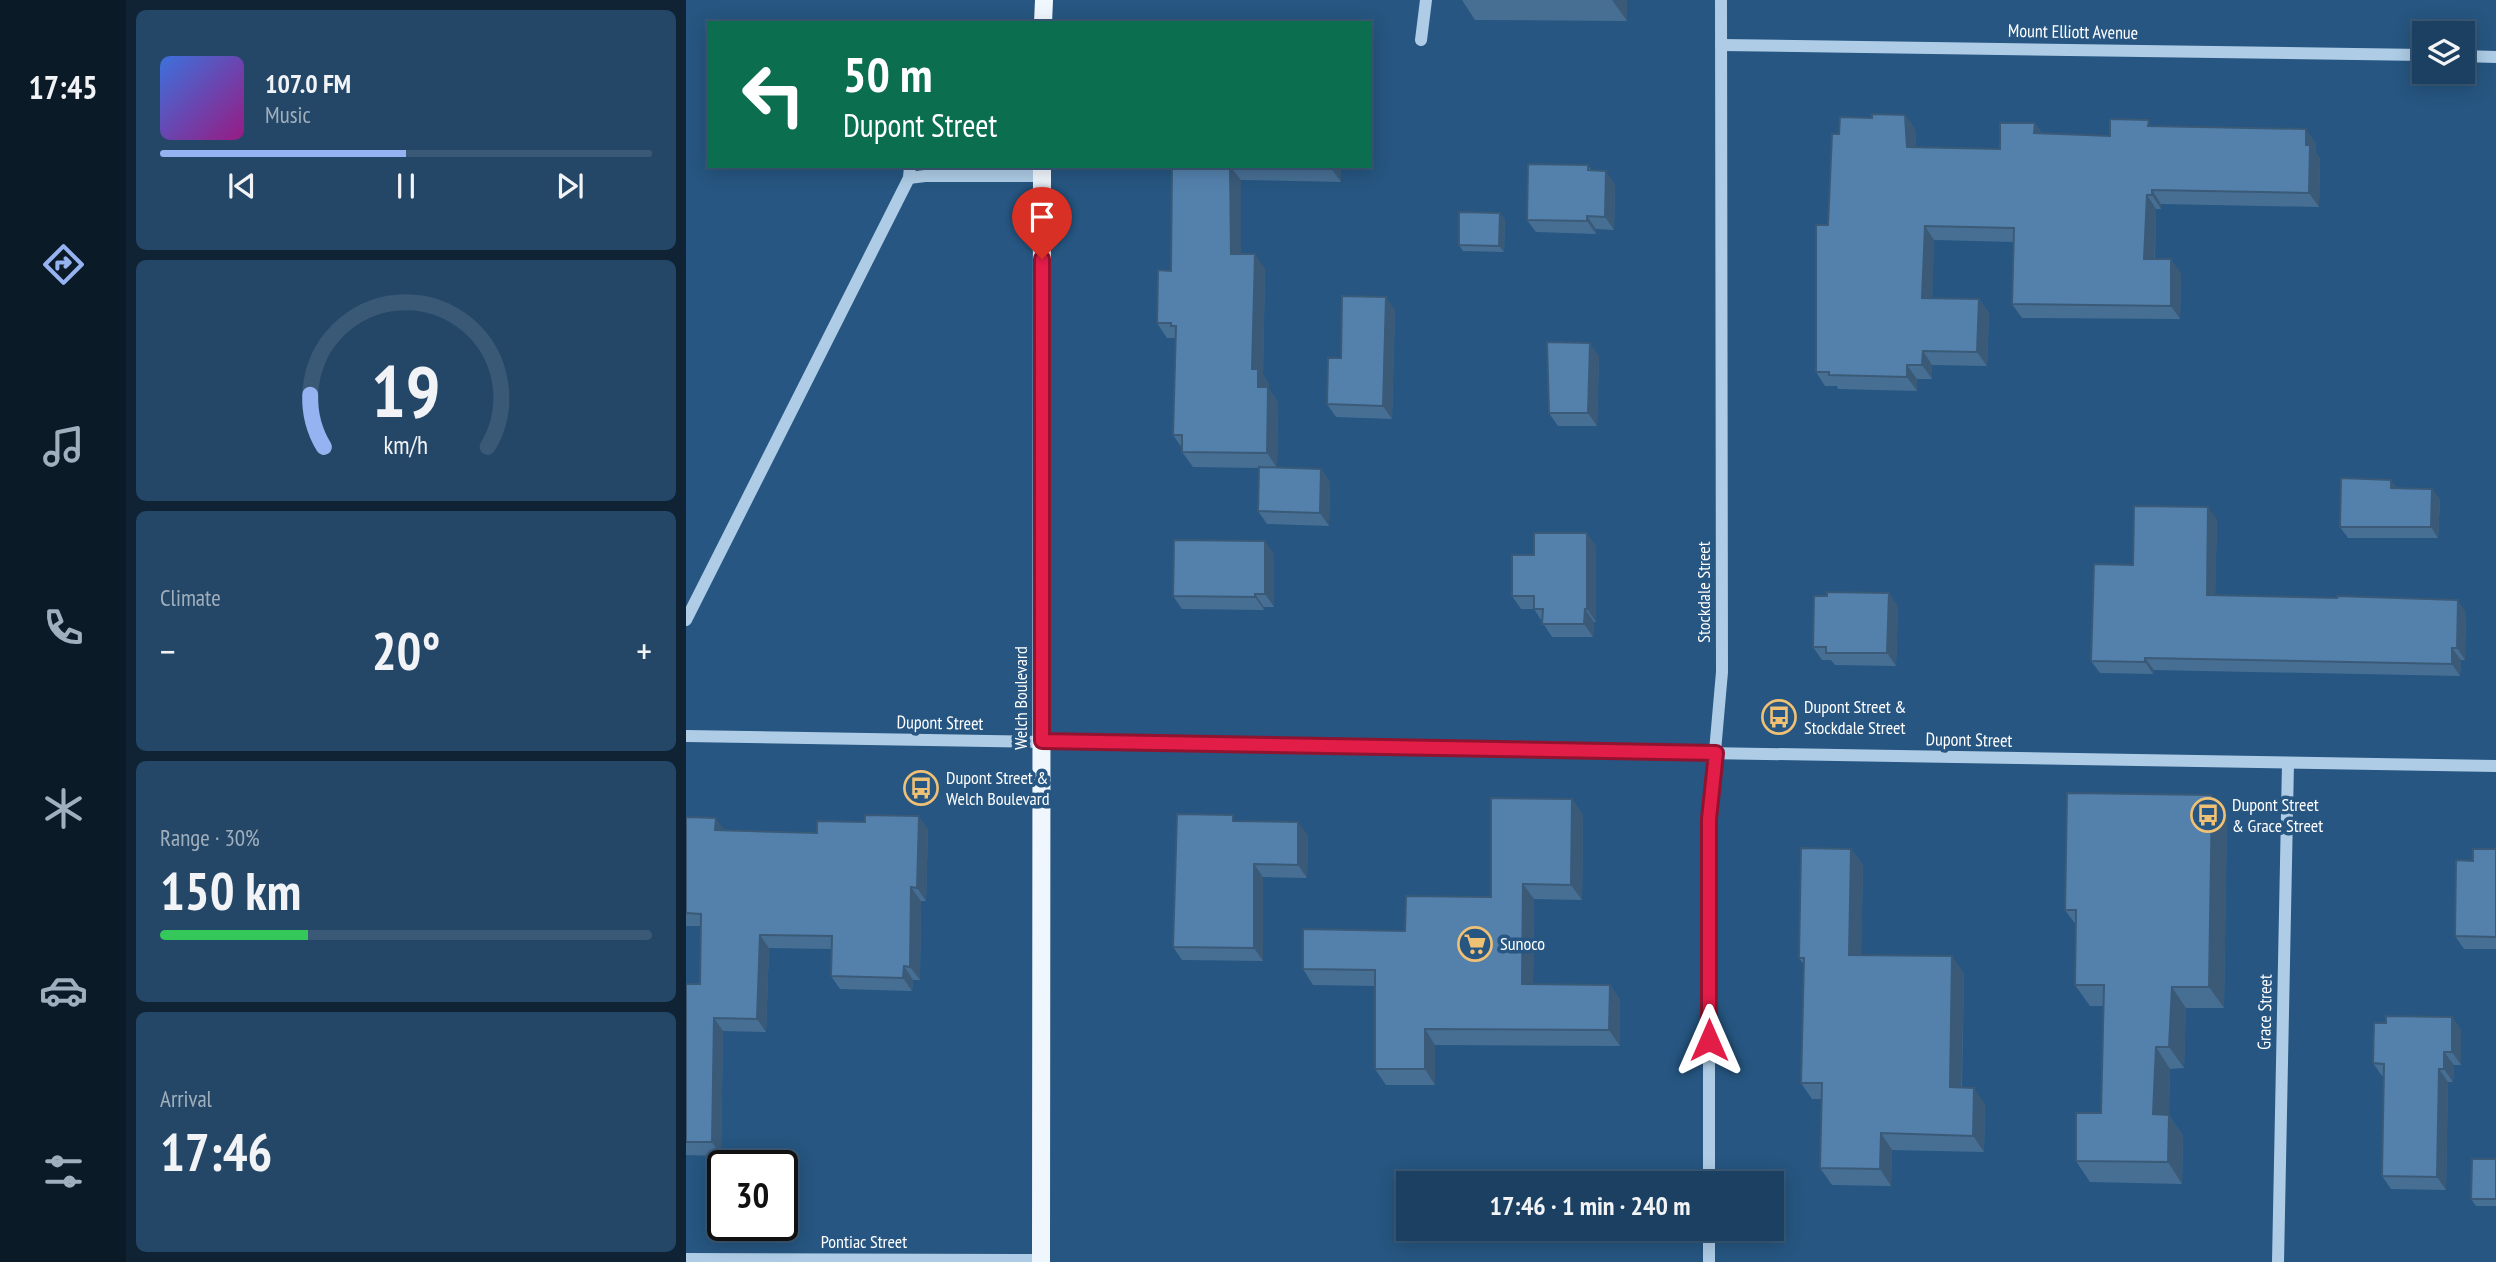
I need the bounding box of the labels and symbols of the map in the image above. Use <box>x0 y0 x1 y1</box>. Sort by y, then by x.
street label: Mount Elliott Avenue <box>2008 19 2138 44</box>
pin <box>1012 187 1072 259</box>
street label: Stockdale Street <box>1692 541 1715 643</box>
street label: Welch Boulevard <box>1009 646 1032 750</box>
place label: Dupont Street & Stockdale Street <box>1804 695 1906 739</box>
bus stop icon: Dupont Street & Stockdale Street <box>1760 698 1798 736</box>
street label: Dupont Street <box>896 710 984 735</box>
street label: Dupont Street <box>1925 727 2013 752</box>
place label: Dupont Street & Welch Boulevard <box>946 766 1050 810</box>
bus stop icon: Dupont Street & Welch Boulevard <box>902 769 940 807</box>
place label: Dupont Street & Grace Street <box>2232 793 2323 837</box>
bus stop icon: Dupont Street & Grace Street <box>2189 796 2227 834</box>
supermarket icon: Sunoco <box>1456 925 1494 963</box>
place label: Sunoco <box>1500 932 1545 955</box>
street label: Grace Street <box>2252 974 2277 1050</box>
position arrow <box>1672 1003 1746 1077</box>
speed limit sign: 30 <box>707 1150 798 1241</box>
street label: Pontiac Street <box>821 1230 907 1253</box>

